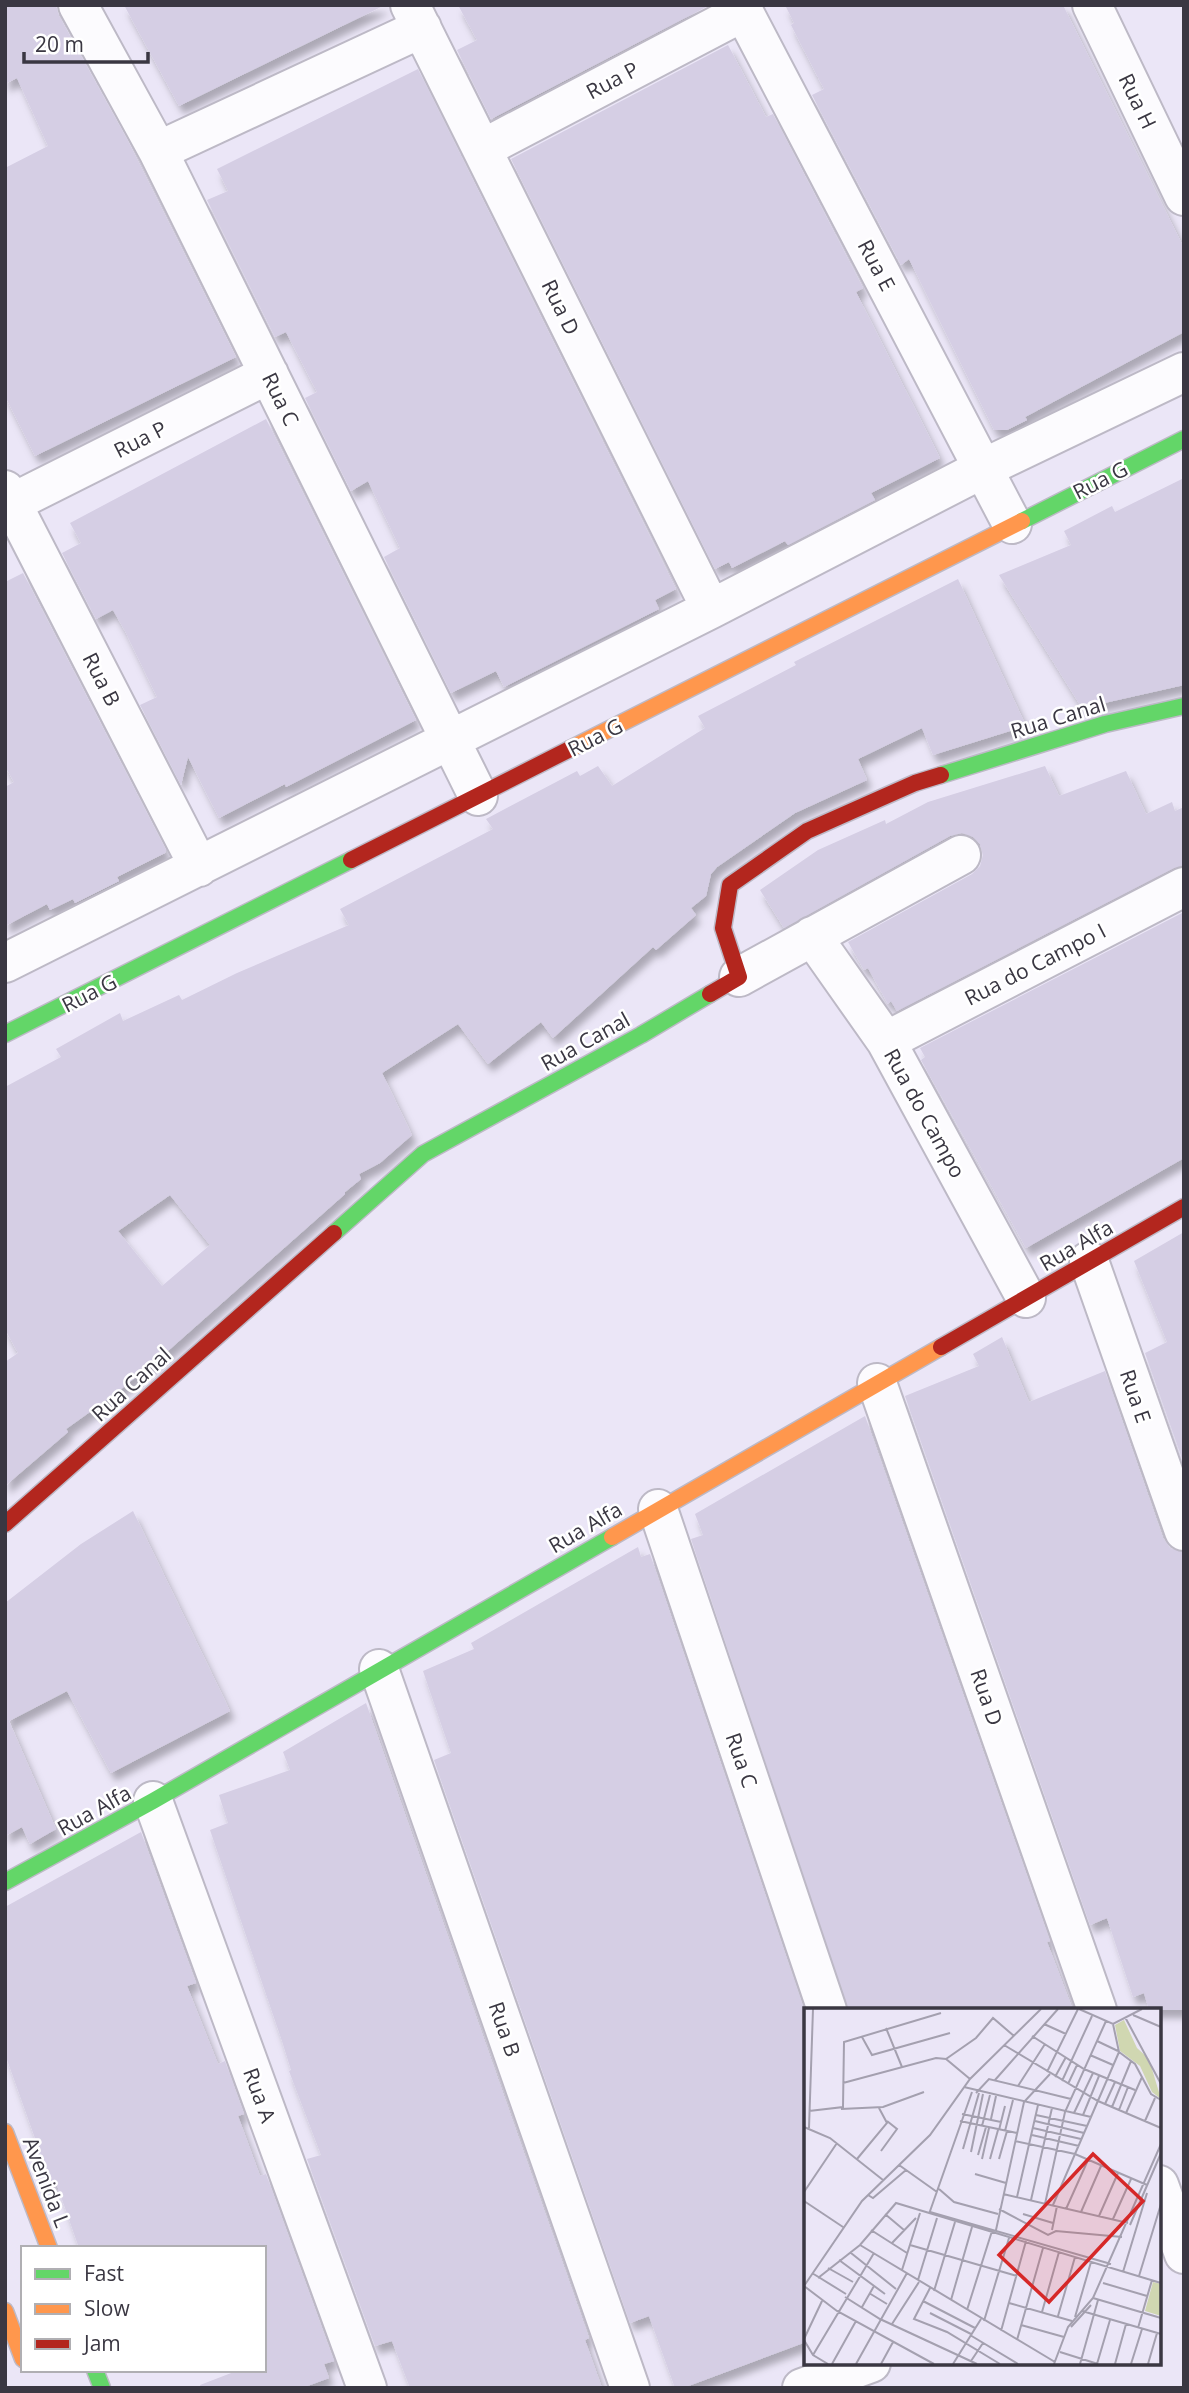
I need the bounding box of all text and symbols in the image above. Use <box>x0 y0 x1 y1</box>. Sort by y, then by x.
scale bar <box>24 21 149 65</box>
text: 20 m <box>35 30 84 58</box>
street label: Rua P <box>581 55 643 105</box>
street label: Rua H <box>1113 69 1163 133</box>
street label: Rua E <box>852 234 902 296</box>
street label: Rua D <box>536 275 586 339</box>
street label: Rua C <box>256 368 306 430</box>
street label: Rua P <box>109 414 171 464</box>
street label: Rua G <box>1068 454 1132 506</box>
street label: Rua B <box>77 647 127 711</box>
street label: Rua Canal <box>1007 689 1109 745</box>
street label: Rua G <box>563 711 627 763</box>
street label: Rua do Campo I <box>960 916 1110 1012</box>
street label: Rua G <box>57 967 121 1019</box>
street label: Rua Canal <box>535 1005 635 1077</box>
street label: Rua do Campo <box>878 1043 972 1183</box>
street label: Rua Alfa <box>1034 1213 1118 1277</box>
street label: Rua Canal <box>85 1341 177 1427</box>
street label: Rua E <box>1114 1366 1158 1426</box>
street label: Rua Alfa <box>543 1495 627 1559</box>
street label: Rua D <box>964 1665 1010 1729</box>
street label: Rua C <box>720 1729 764 1791</box>
street label: Rua Alfa <box>52 1778 136 1842</box>
street label: Rua B <box>483 1998 527 2060</box>
inset map <box>804 2008 1161 2365</box>
street label: Rua A <box>237 2064 283 2127</box>
street label: Avenida L <box>17 2133 77 2231</box>
legend <box>21 2246 266 2372</box>
text: Fast <box>84 2259 124 2287</box>
text: Slow <box>84 2294 130 2322</box>
text: Jam <box>82 2329 121 2357</box>

